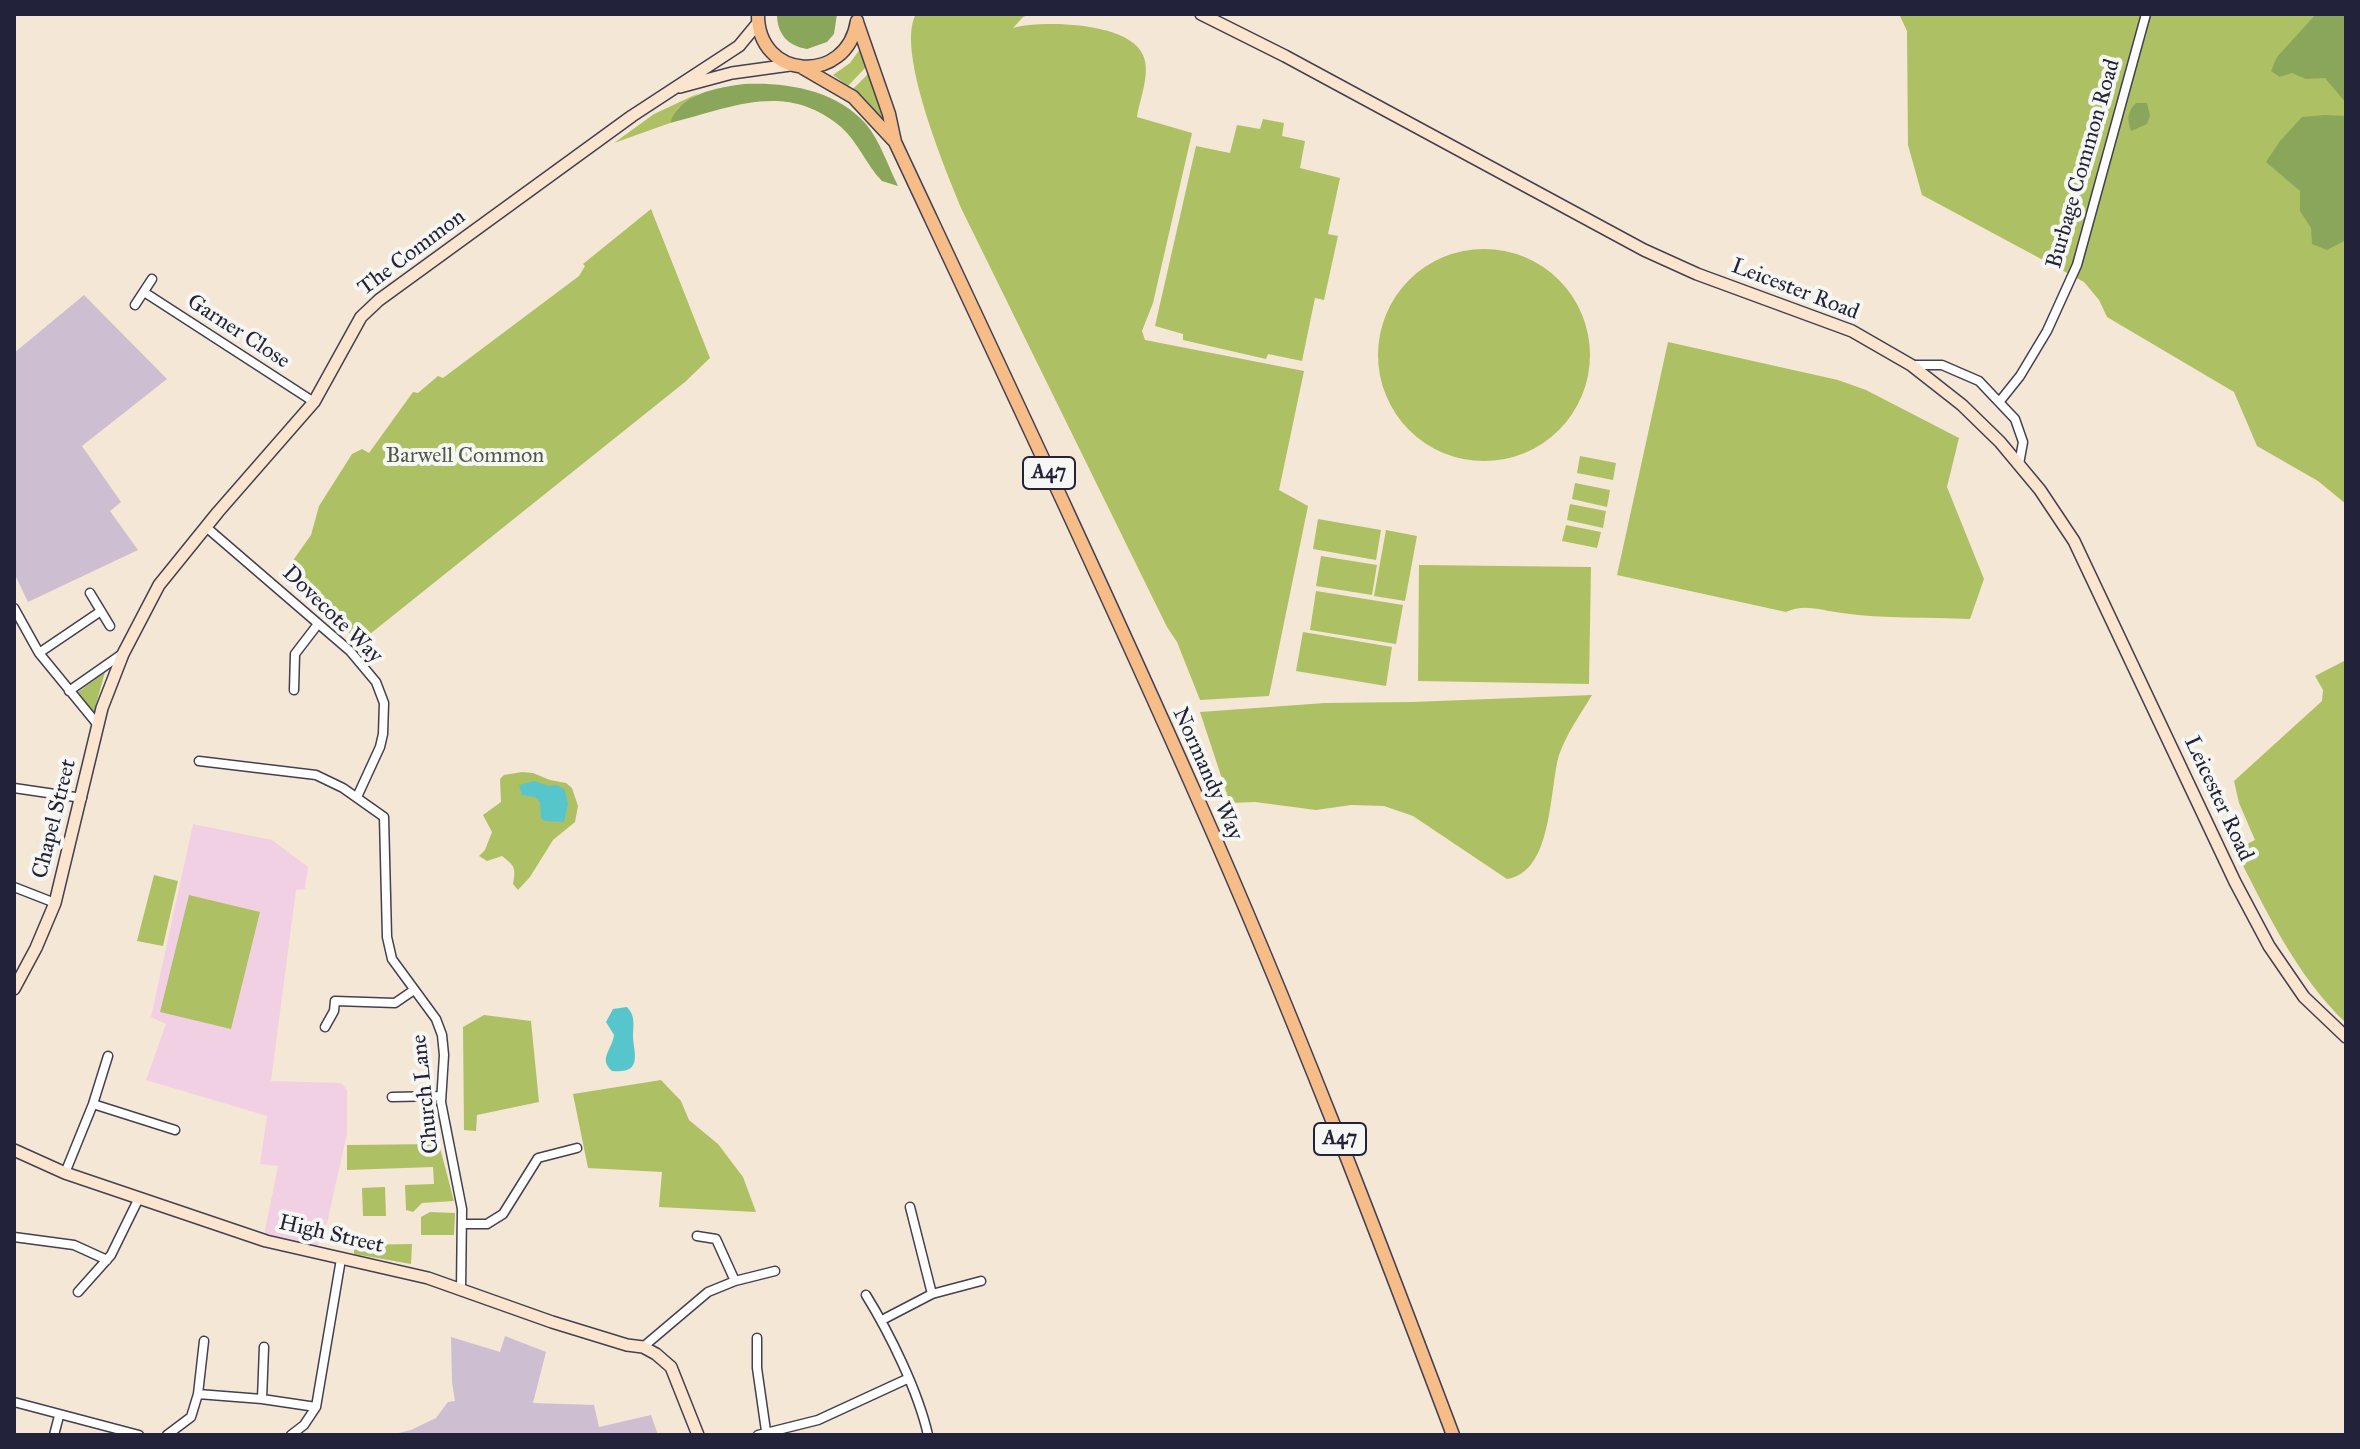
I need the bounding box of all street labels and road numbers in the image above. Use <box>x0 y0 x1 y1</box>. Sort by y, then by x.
street label: Burbage Common Road <box>2041 56 2127 272</box>
street label: The Common <box>353 204 471 302</box>
street label: Leicester Road <box>1727 254 1863 326</box>
street label: Garner Close <box>182 289 294 375</box>
road number: A47 <box>1023 457 1075 489</box>
street label: Dovecote Way <box>276 561 388 669</box>
street label: Normandy Way <box>1166 704 1248 844</box>
street label: Leicester Road <box>2178 732 2258 866</box>
street label: Chapel Street <box>27 757 83 881</box>
street label: Church Lane <box>407 1033 445 1155</box>
road number: A47 <box>1314 1123 1366 1155</box>
street label: High Street <box>276 1210 386 1260</box>

